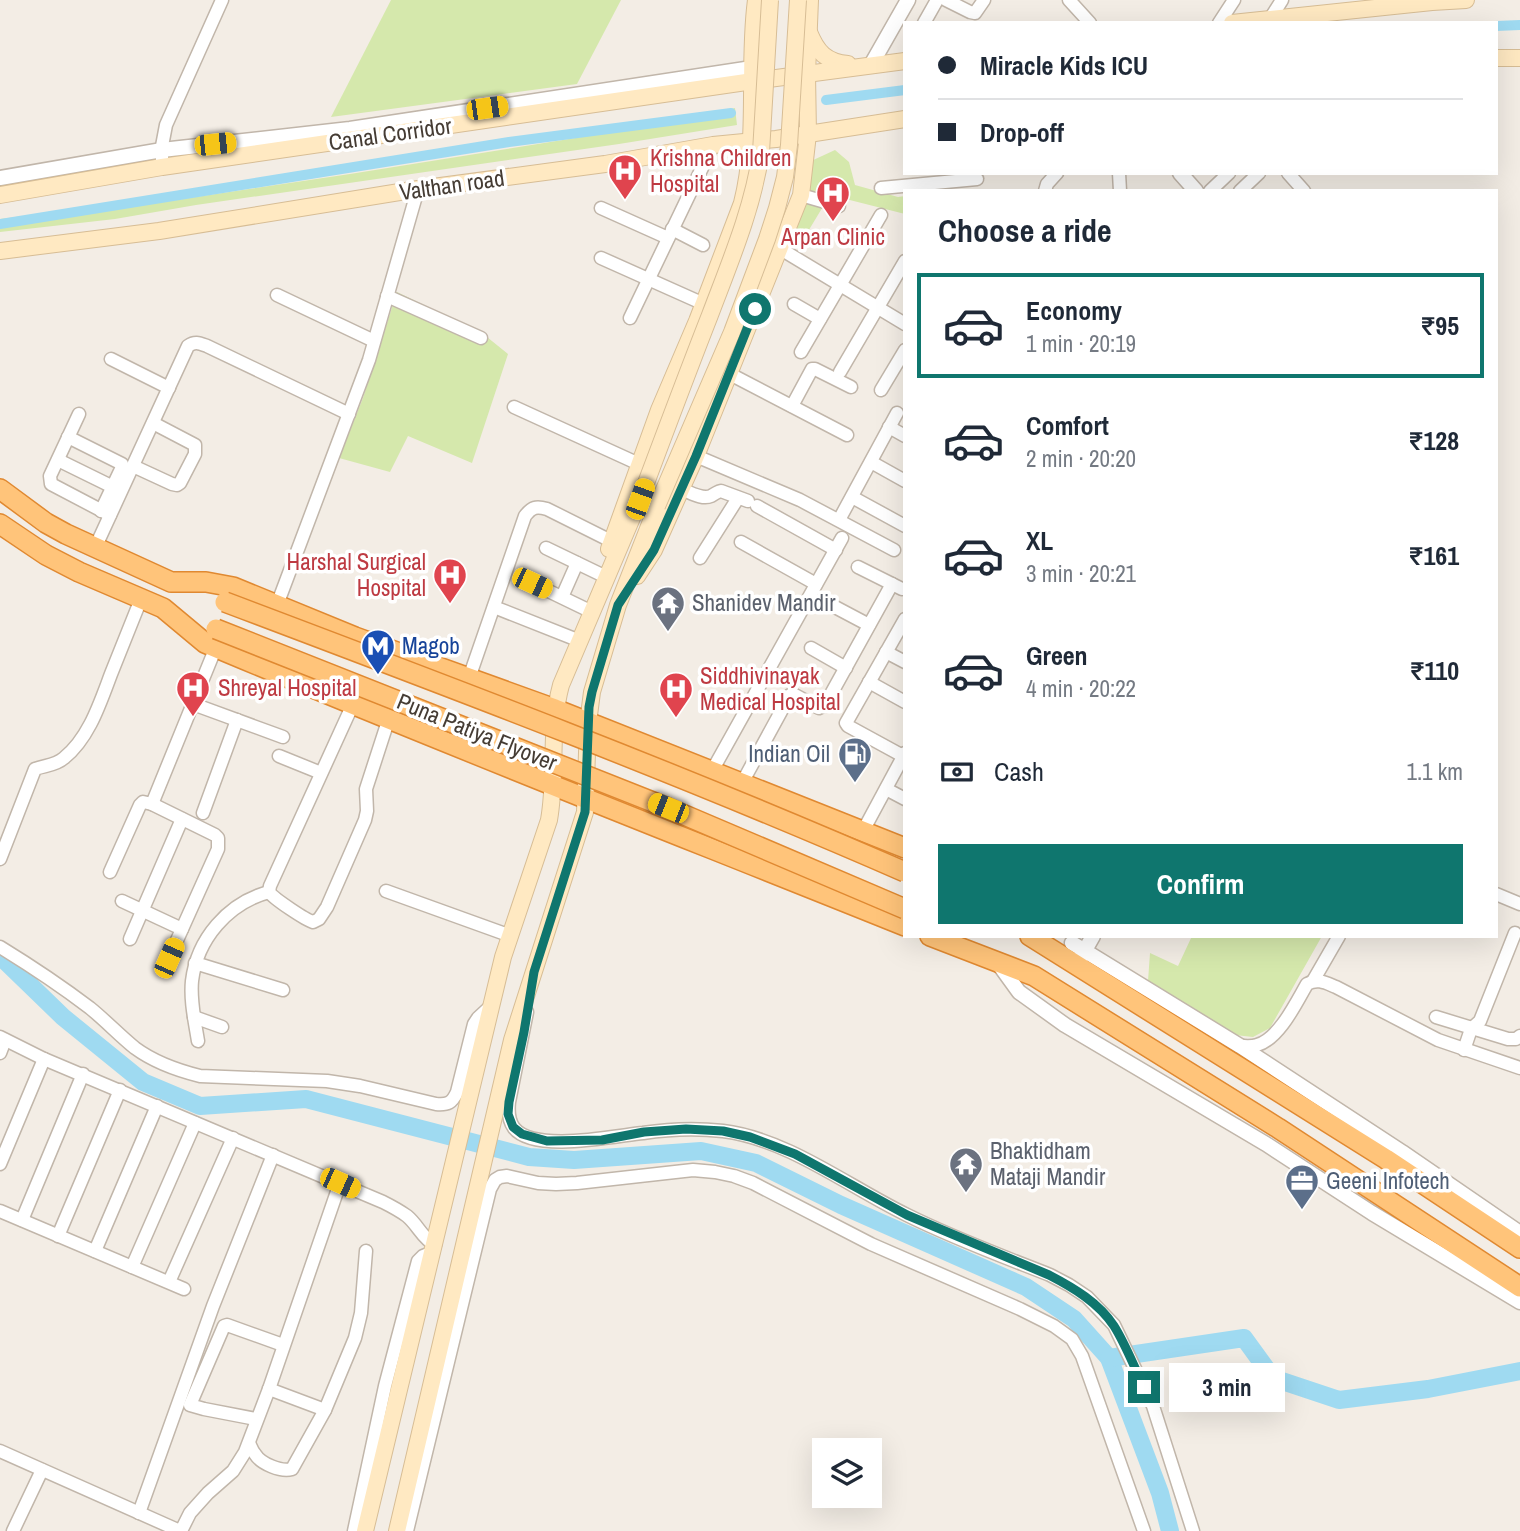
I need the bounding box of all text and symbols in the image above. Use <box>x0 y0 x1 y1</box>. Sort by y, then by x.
text: Miracle Kids ICU <box>980 48 1148 83</box>
car <box>465 95 510 121</box>
street label: Canal Corridor <box>327 109 454 157</box>
text: Drop-off <box>980 115 1064 150</box>
car <box>194 131 237 157</box>
place label: Krishna Children Hospital <box>650 142 792 199</box>
hospital icon: Krishna Children Hospital <box>606 152 644 201</box>
street label: Valthan road <box>397 162 506 207</box>
hospital icon: Arpan Clinic <box>814 174 852 223</box>
text: Choose a ride <box>938 209 1112 252</box>
place label: Arpan Clinic <box>780 221 885 252</box>
route start <box>739 293 771 325</box>
text: Economy <box>1026 293 1122 328</box>
icon: car <box>942 294 1005 357</box>
text: ₹95 <box>1420 308 1459 343</box>
text: 1 min · 20:19 <box>1026 328 1136 359</box>
text: Comfort <box>1026 408 1109 443</box>
icon: car <box>942 409 1005 472</box>
text: ₹128 <box>1408 423 1459 458</box>
text: 2 min · 20:20 <box>1026 443 1136 474</box>
car <box>623 476 658 522</box>
text: XL <box>1026 523 1053 558</box>
icon: car <box>942 524 1005 587</box>
text: ₹161 <box>1408 538 1459 573</box>
place label: Harshal Surgical Hospital <box>287 546 426 603</box>
hospital icon: Harshal Surgical Hospital <box>431 556 469 605</box>
text: 3 min · 20:21 <box>1026 558 1136 589</box>
car <box>509 565 556 601</box>
temple icon: Shanidev Mandir <box>649 584 687 633</box>
place label: Shanidev Mandir <box>692 587 836 618</box>
metro station icon: Magob <box>359 627 397 676</box>
place label: Magob <box>402 630 460 661</box>
text: Green <box>1026 638 1088 673</box>
icon: car <box>942 639 1005 702</box>
text: ₹110 <box>1410 653 1459 688</box>
place label: Siddhivinayak Medical Hospital <box>700 660 840 717</box>
hospital icon: Shreyal Hospital <box>174 669 212 718</box>
hospital icon: Siddhivinayak Medical Hospital <box>657 670 695 719</box>
place label: Shreyal Hospital <box>218 672 356 703</box>
text: 4 min · 20:22 <box>1026 673 1136 704</box>
street label: Puna Patiya Flyover <box>393 685 562 778</box>
fuel station icon: Indian Oil <box>836 735 874 784</box>
place label: Indian Oil <box>748 738 830 769</box>
icon: cash <box>938 753 976 791</box>
text: Cash <box>994 754 1044 789</box>
text: 1.1 km <box>1406 756 1463 787</box>
car <box>645 790 692 826</box>
button: Confirm <box>938 844 1463 924</box>
car <box>151 935 188 981</box>
place label: Bhaktidham Mataji Mandir <box>990 1135 1106 1192</box>
temple icon: Bhaktidham Mataji Mandir <box>947 1145 985 1194</box>
office icon: Geeni Infotech <box>1283 1162 1321 1211</box>
car <box>317 1165 364 1201</box>
place label: Geeni Infotech <box>1326 1165 1450 1196</box>
callout: 3 min <box>1168 1362 1284 1412</box>
route end <box>1128 1371 1160 1403</box>
text: 3 min <box>1202 1372 1252 1403</box>
map controls <box>812 1438 882 1508</box>
button: layers <box>812 1438 882 1508</box>

